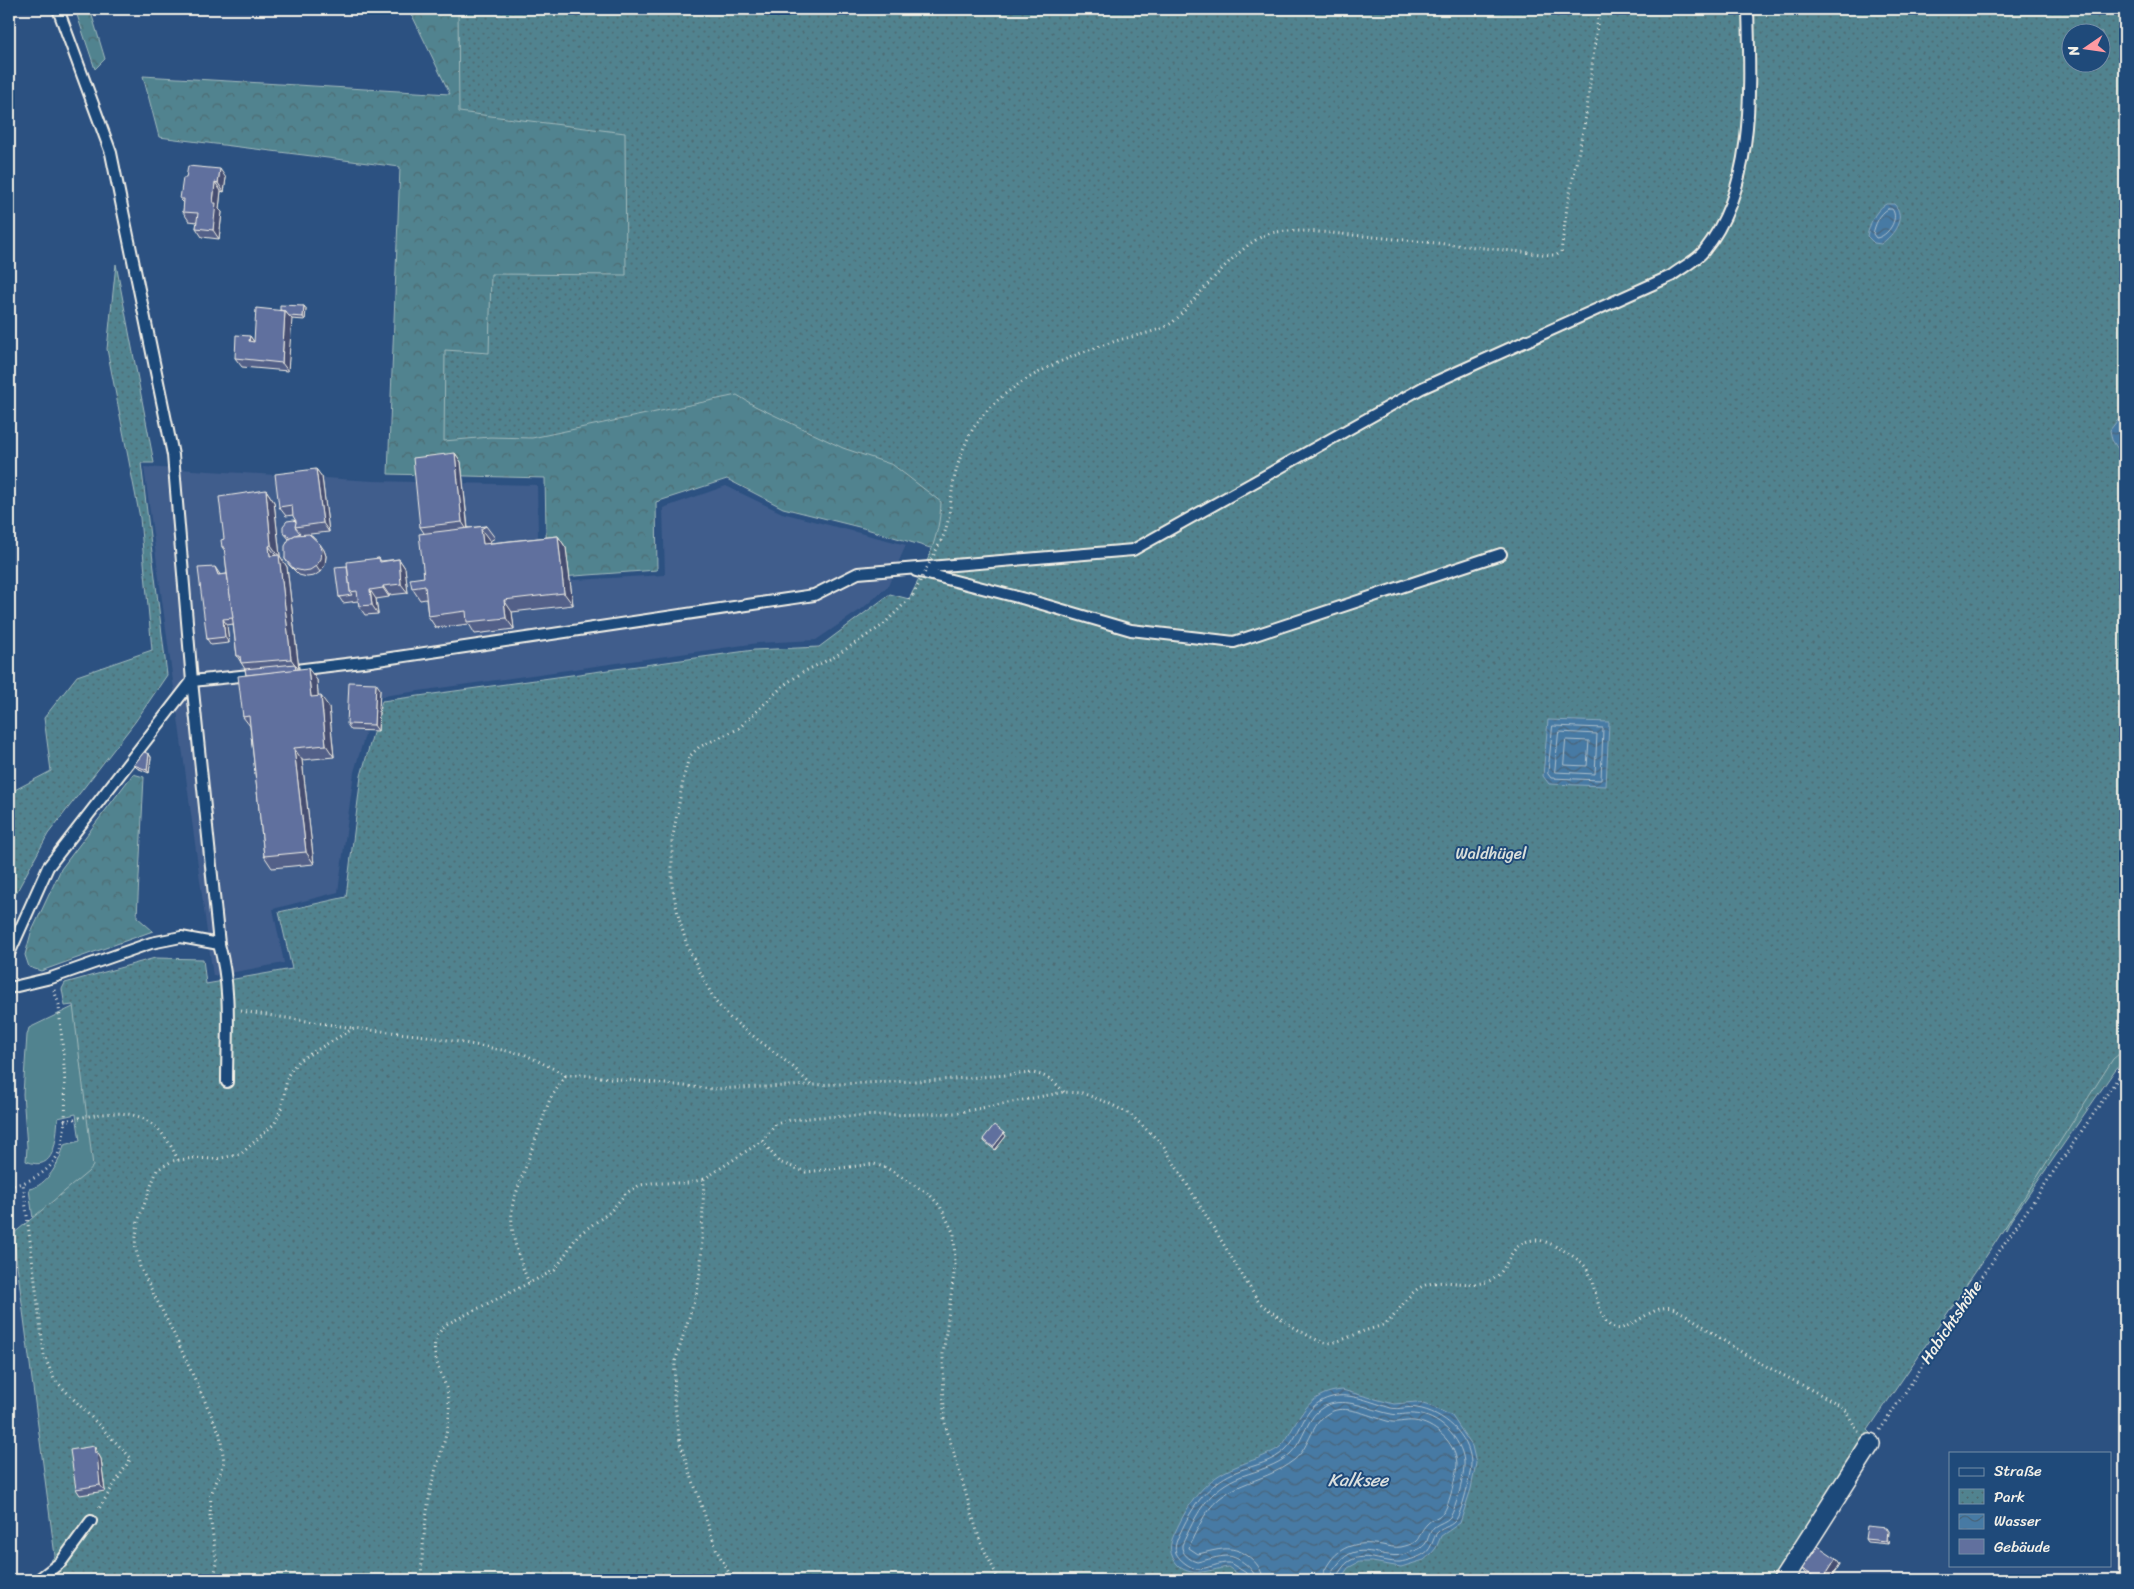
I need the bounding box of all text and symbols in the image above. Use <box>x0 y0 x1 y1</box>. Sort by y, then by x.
north arrow <box>2062 22 2112 72</box>
text: N <box>2060 43 2087 59</box>
park label: Waldhügel <box>1455 839 1527 868</box>
street label: Habichtshöhe <box>1912 1274 1990 1370</box>
legend <box>1949 1452 2112 1566</box>
text: Straße <box>1994 1458 2042 1484</box>
water label: Kalksee <box>1328 1464 1390 1496</box>
text: Park <box>1994 1484 2025 1510</box>
text: Wasser <box>1994 1508 2042 1534</box>
text: Gebäude <box>1994 1534 2050 1560</box>

